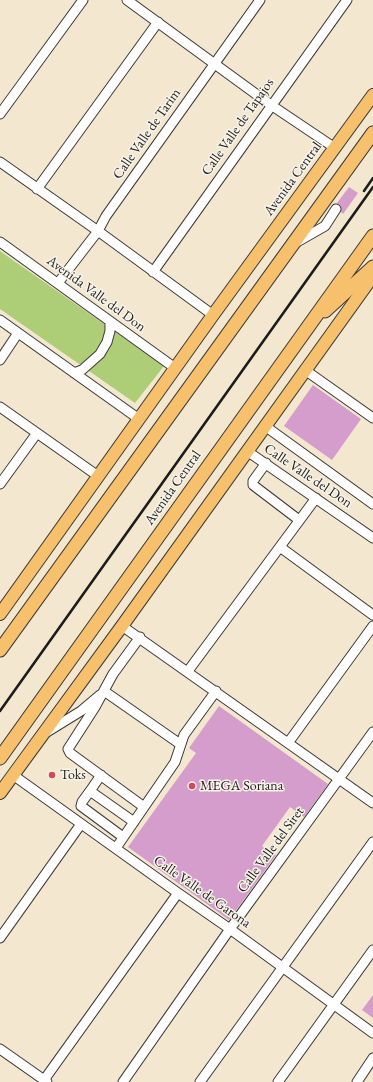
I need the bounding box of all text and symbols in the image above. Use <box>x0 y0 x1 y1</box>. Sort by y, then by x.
street label: Calle Valle de Tapajos <box>198 75 278 179</box>
street label: Calle Valle de Tarim <box>109 85 185 183</box>
street label: Avenida Central <box>261 139 325 219</box>
street label: Avenida Valle del Don <box>43 252 149 336</box>
street label: Calle Valle del Don <box>261 440 355 512</box>
street label: Avenida Central <box>141 448 205 528</box>
place label: Toks <box>60 767 86 783</box>
marker: Toks <box>47 770 57 780</box>
place label: MEGA Soriana <box>200 778 283 794</box>
marker: MEGA Soriana <box>187 781 197 791</box>
street label: Calle Valle del Siret <box>234 804 308 896</box>
street label: Calle Valle de Garona <box>150 852 254 932</box>

